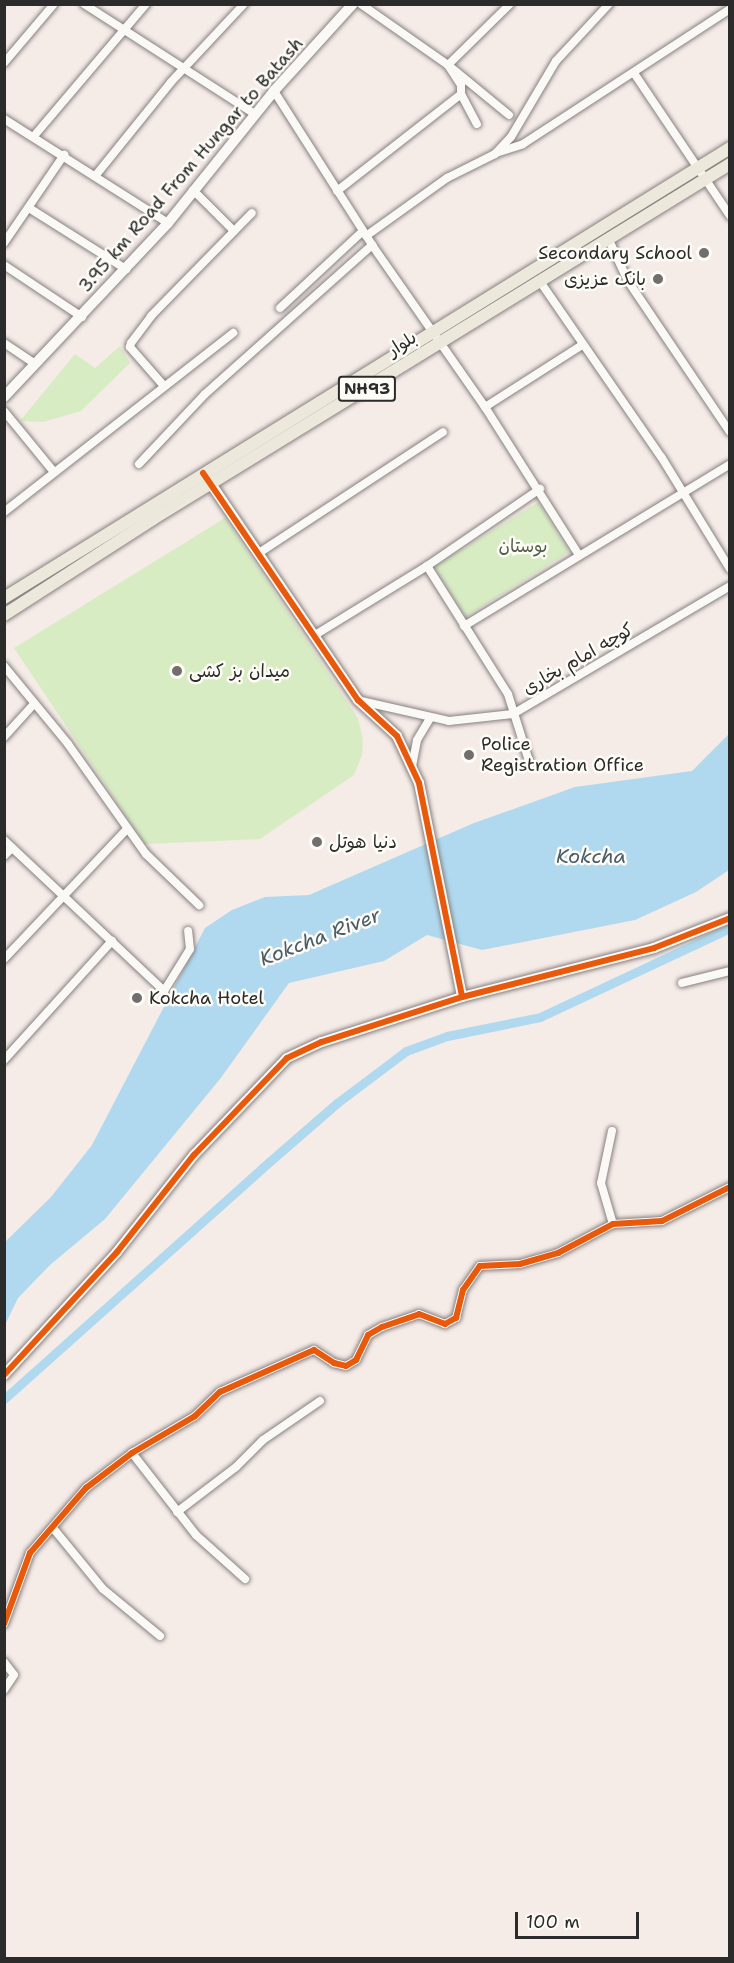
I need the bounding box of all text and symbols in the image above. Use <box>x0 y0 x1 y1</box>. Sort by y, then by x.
street label: 3.95 km Road From Hungar to Batash <box>74 33 308 297</box>
place label: Secondary School <box>538 242 692 264</box>
marker: Secondary School <box>697 246 711 260</box>
place label: بانک عزیزی <box>564 268 646 290</box>
marker: بانک عزیزی <box>651 272 665 286</box>
street label: بلوار <box>383 327 421 361</box>
road number: NH93 <box>337 376 397 402</box>
park label: بوستان <box>498 535 548 557</box>
street label: کوچه امام بخاری <box>519 619 637 699</box>
place label: میدان بز کشی <box>189 660 290 682</box>
marker: میدان بز کشی <box>170 664 184 678</box>
place label: Police Registration Office <box>481 734 644 777</box>
marker: Police Registration Office <box>462 748 476 762</box>
place label: دنیا هوتل <box>329 831 397 853</box>
marker: دنیا هوتل <box>310 835 324 849</box>
water label: Kokcha <box>556 844 626 868</box>
water label: Kokcha River <box>256 903 384 971</box>
place label: Kokcha Hotel <box>149 987 264 1009</box>
marker: Kokcha Hotel <box>130 991 144 1005</box>
scale bar <box>518 1900 642 1938</box>
text: 100 m <box>526 1910 580 1934</box>

